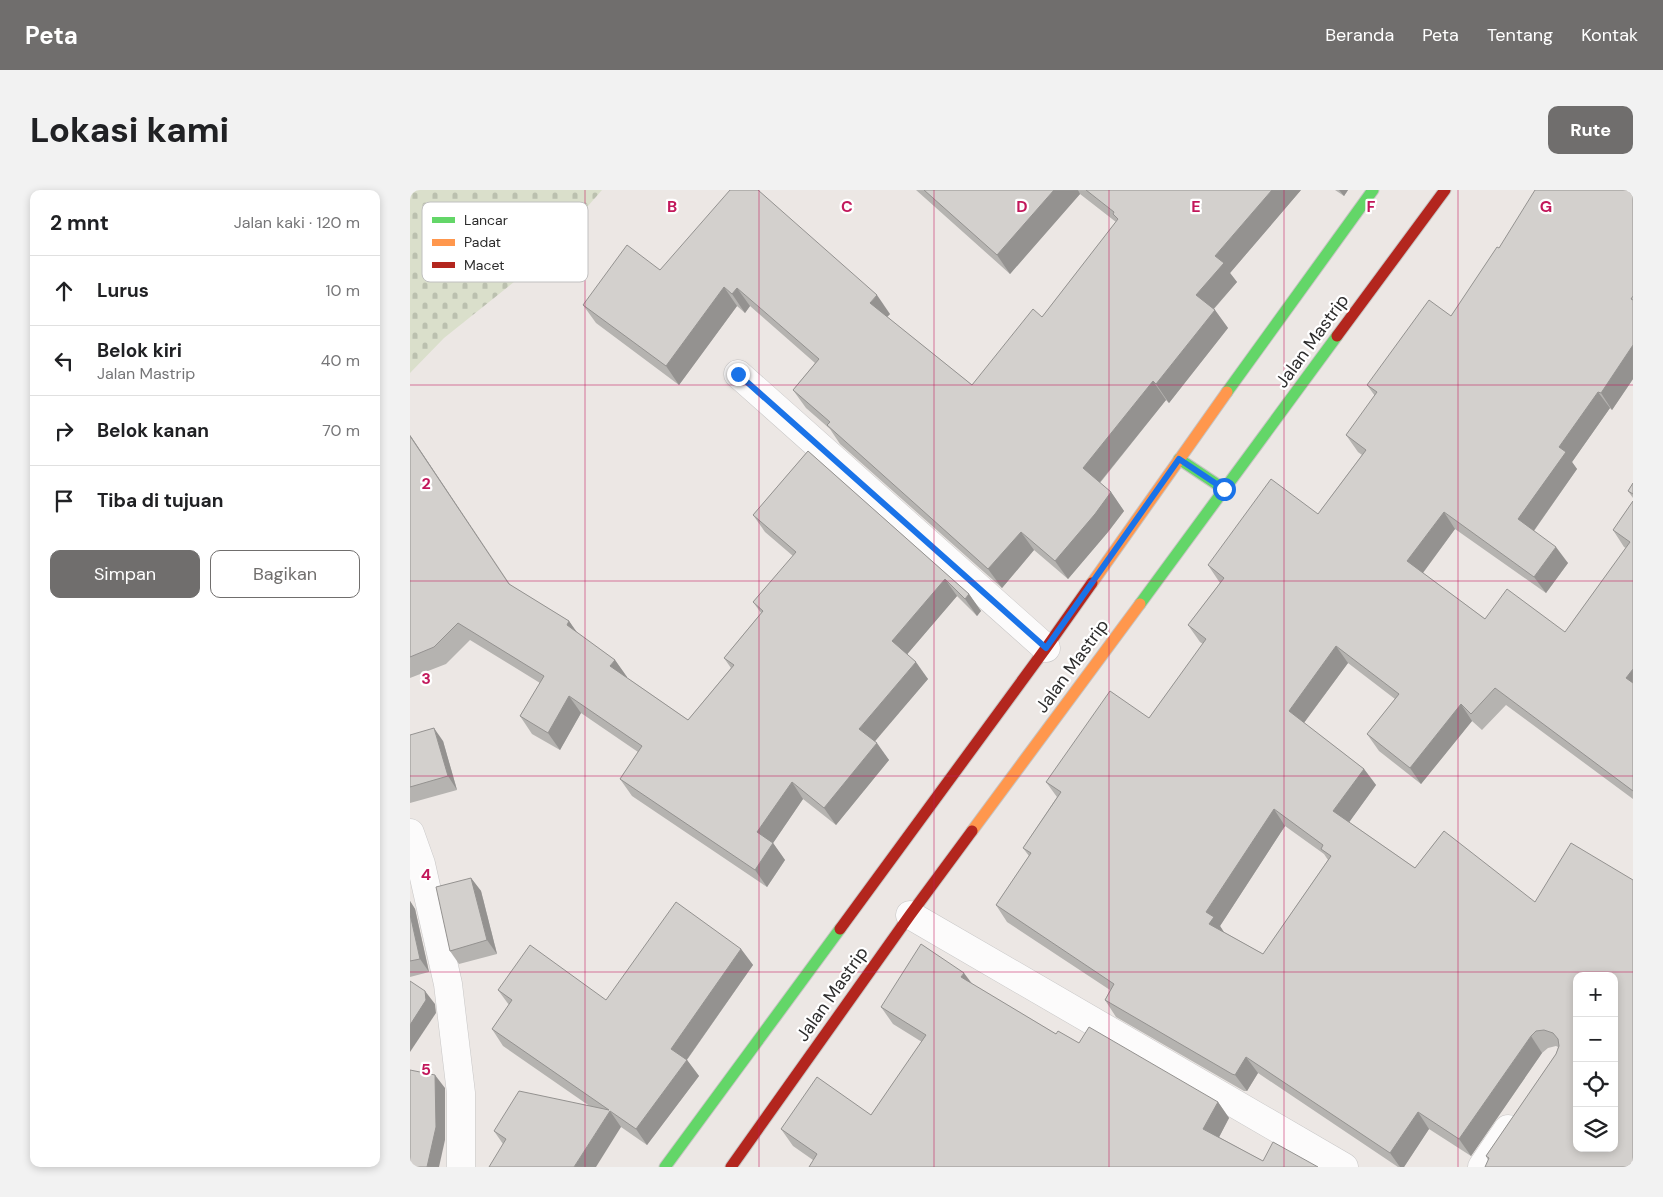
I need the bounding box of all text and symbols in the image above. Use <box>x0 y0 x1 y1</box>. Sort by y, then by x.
text: Peta <box>25 20 78 51</box>
text: Beranda <box>1325 23 1394 47</box>
text: Peta <box>1422 23 1459 47</box>
text: Tentang <box>1487 23 1553 47</box>
text: Kontak <box>1581 23 1638 47</box>
button: Rute <box>1548 106 1633 154</box>
text: Lokasi kami <box>30 107 229 153</box>
text: B <box>667 196 677 217</box>
text: C <box>841 196 853 217</box>
text: D <box>1016 196 1028 217</box>
text: E <box>1191 196 1201 217</box>
text: F <box>1367 196 1376 217</box>
text: G <box>1540 196 1552 217</box>
legend <box>422 202 588 282</box>
text: 2 mnt <box>50 209 109 237</box>
text: Lancar <box>464 211 508 229</box>
text: Jalan kaki · 120 m <box>234 212 360 233</box>
text: Padat <box>464 233 501 251</box>
text: Macet <box>464 256 505 274</box>
icon: ahead <box>50 277 78 305</box>
text: Lurus <box>97 278 149 303</box>
text: 10 m <box>326 280 360 301</box>
street label: Jalan Mastrip <box>1270 289 1354 393</box>
text: Belok kiri <box>97 338 182 363</box>
icon: left <box>50 347 78 375</box>
text: 40 m <box>321 350 360 371</box>
text: Jalan Mastrip <box>97 363 195 384</box>
route end <box>727 363 750 386</box>
icon: right <box>50 417 78 445</box>
text: Belok kanan <box>97 418 209 443</box>
text: 70 m <box>322 420 360 441</box>
text: 2 <box>421 473 431 494</box>
route start <box>1213 478 1236 501</box>
icon: arrive <box>50 487 78 515</box>
text: Tiba di tujuan <box>97 488 223 513</box>
button: Simpan <box>50 550 200 598</box>
button: Bagikan <box>210 550 360 598</box>
street label: Jalan Mastrip <box>1030 614 1114 718</box>
text: 3 <box>421 668 431 689</box>
text: 4 <box>421 864 431 885</box>
street label: Jalan Mastrip <box>790 942 874 1046</box>
map controls <box>1573 972 1618 1152</box>
button: + <box>1573 972 1618 1017</box>
button: − <box>1573 1017 1618 1062</box>
text: 5 <box>421 1059 431 1080</box>
button: locate <box>1573 1062 1618 1107</box>
button: layers <box>1573 1107 1618 1152</box>

